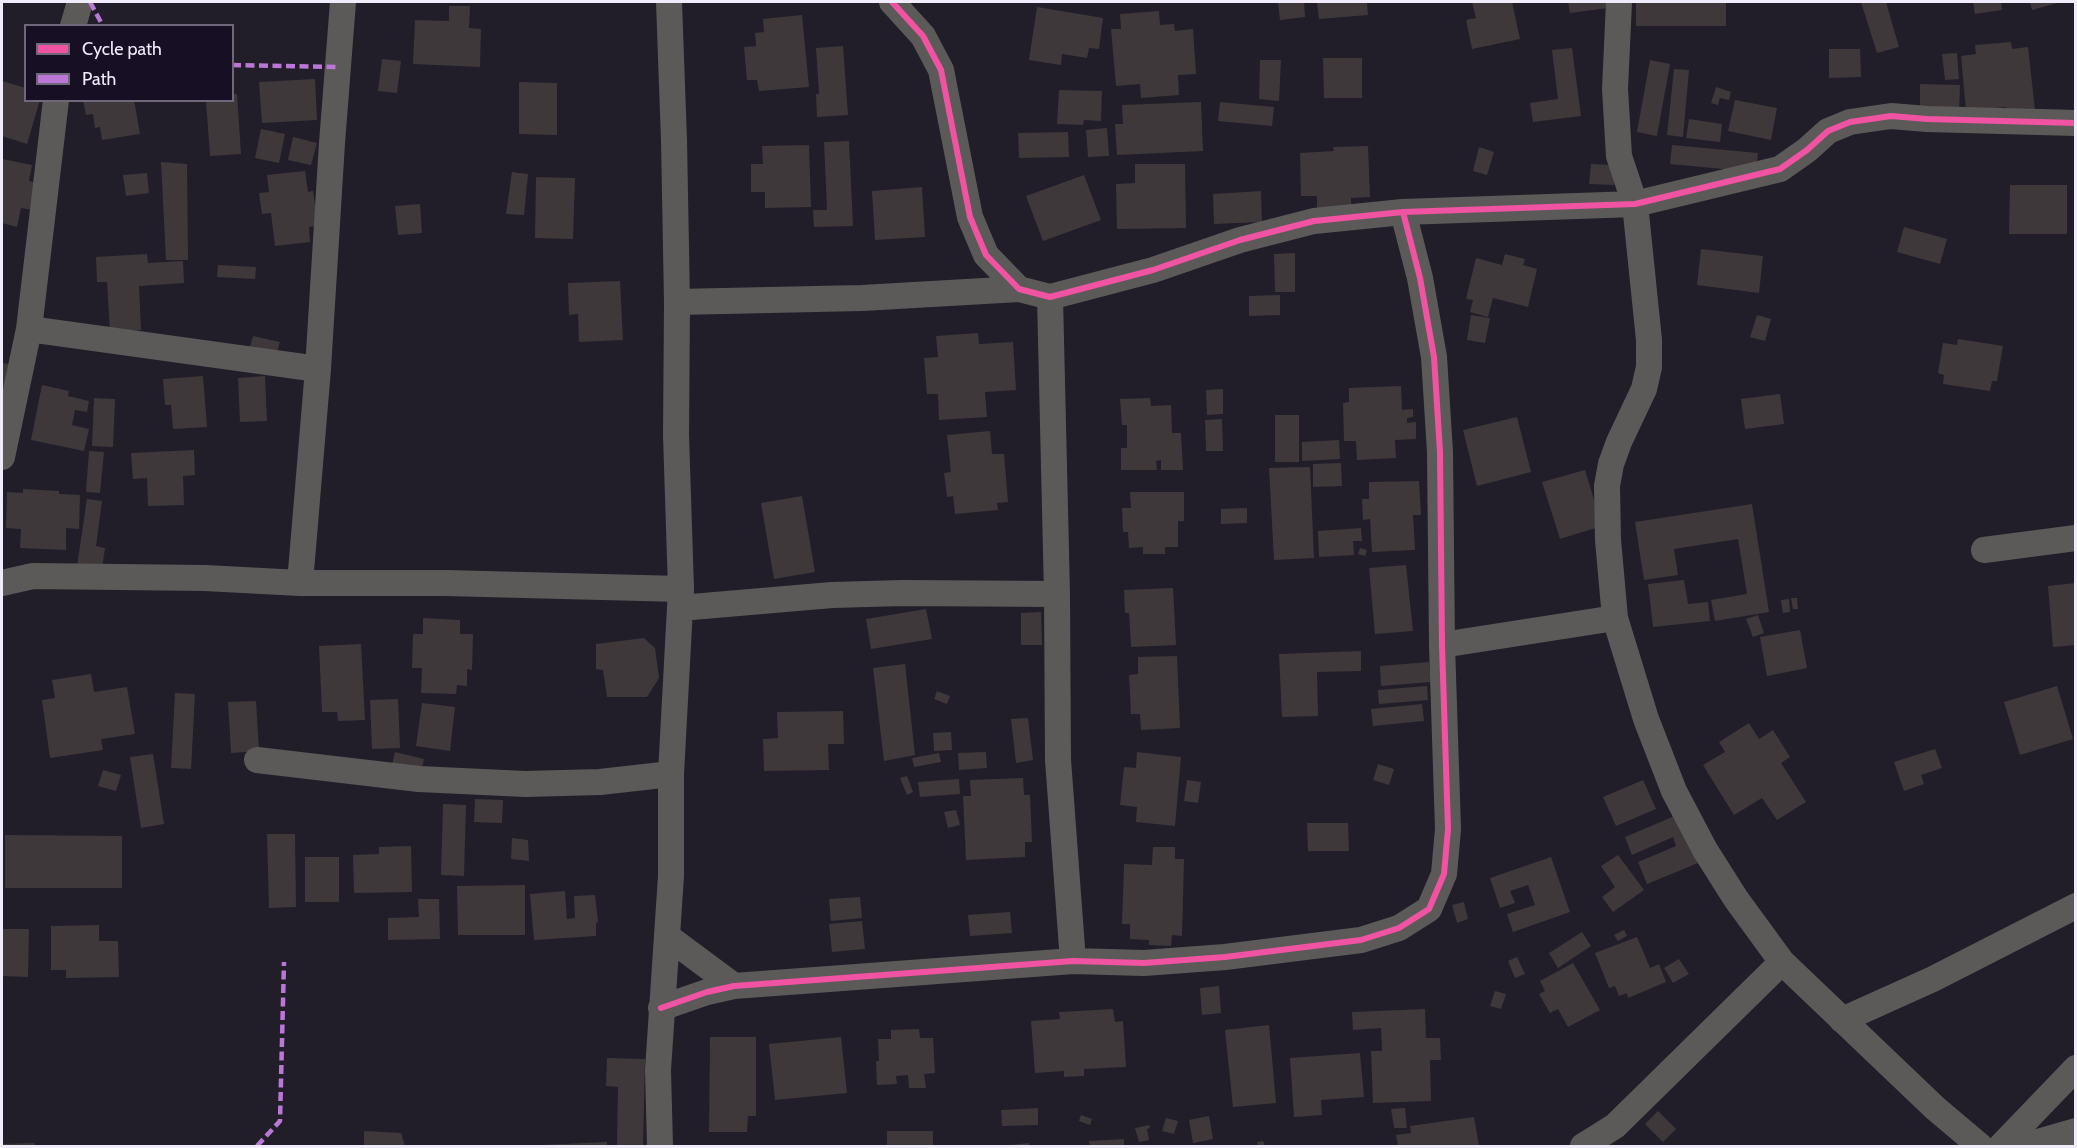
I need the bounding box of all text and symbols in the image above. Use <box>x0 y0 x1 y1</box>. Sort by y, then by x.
legend <box>24 24 234 102</box>
text: Cycle path <box>82 38 162 60</box>
text: Path <box>82 68 116 90</box>

